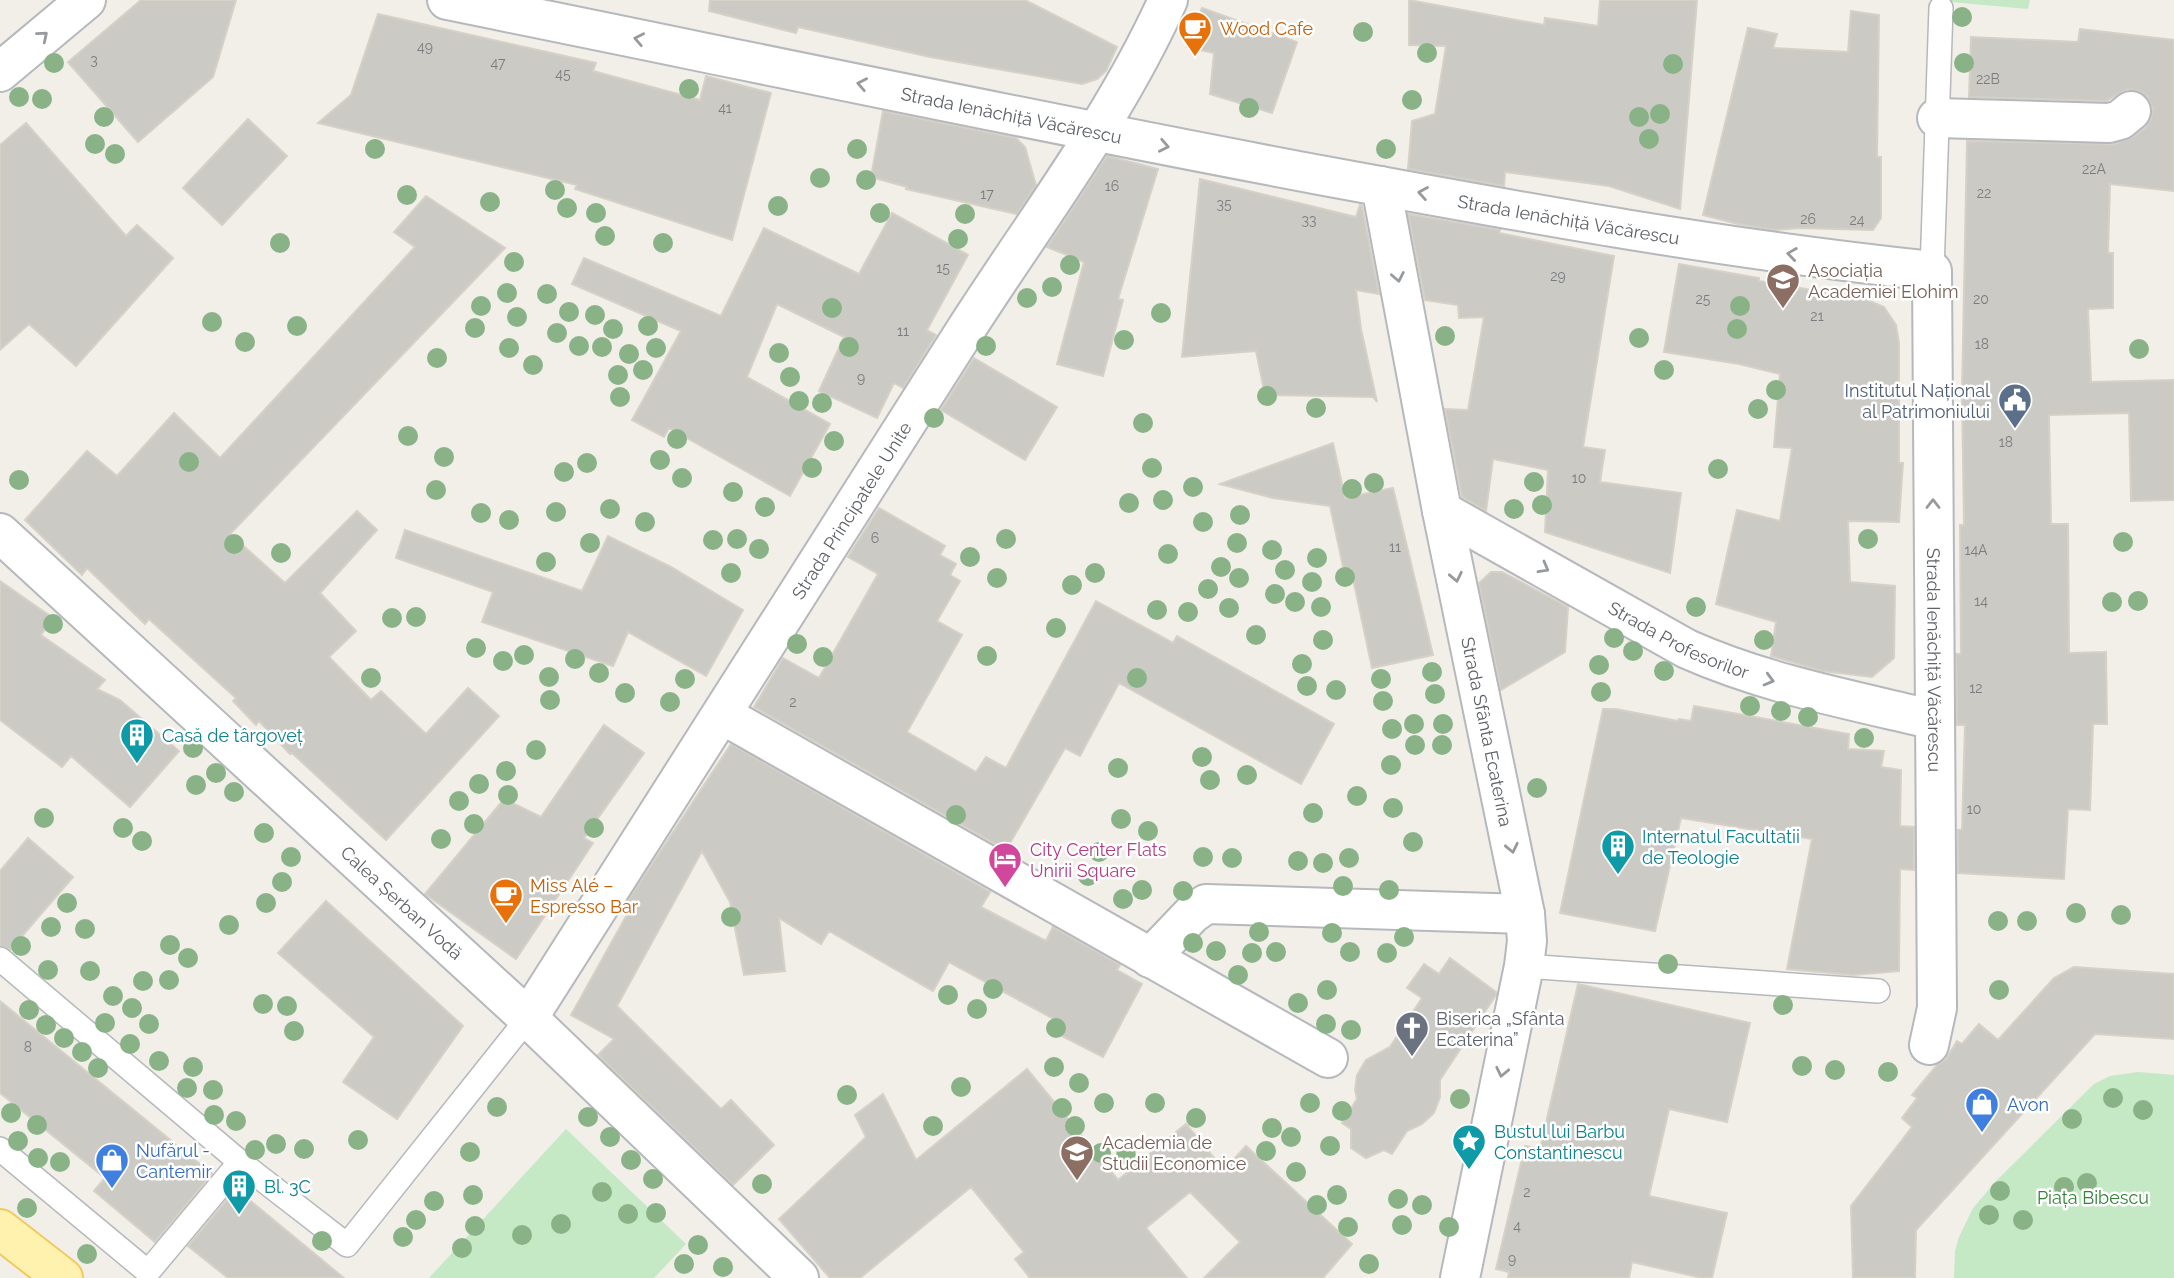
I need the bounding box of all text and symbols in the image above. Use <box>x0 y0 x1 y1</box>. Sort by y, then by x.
cafe icon: Wood Cafe <box>1176 9 1214 58</box>
place label: Wood Cafe <box>1220 18 1314 39</box>
one-way arrow <box>35 32 48 44</box>
one-way arrow <box>633 32 645 47</box>
house number: 49 <box>417 39 433 55</box>
house number: 3 <box>90 52 98 68</box>
house number: 47 <box>490 55 506 71</box>
house number: 45 <box>555 66 571 82</box>
house number: 22B <box>1976 71 2000 87</box>
one-way arrow <box>856 78 868 93</box>
street label: Strada Ienăchiță Văcărescu <box>899 82 1124 147</box>
house number: 41 <box>718 100 732 116</box>
one-way arrow <box>1158 137 1170 152</box>
house number: 22A <box>2082 161 2107 177</box>
house number: 16 <box>1105 178 1119 194</box>
house number: 22 <box>1977 185 1991 201</box>
house number: 17 <box>980 186 994 202</box>
one-way arrow <box>1417 187 1429 202</box>
street label: Strada Ienăchiță Văcărescu <box>1456 190 1681 248</box>
house number: 35 <box>1216 196 1232 212</box>
house number: 26 <box>1800 211 1816 227</box>
house number: 33 <box>1302 212 1316 228</box>
house number: 24 <box>1850 212 1865 228</box>
one-way arrow <box>1786 247 1798 262</box>
house number: 15 <box>936 260 950 276</box>
place label: Asociația Academiei Elohim <box>1808 260 1958 302</box>
school or university icon: Asociația Academiei Elohim <box>1764 261 1802 310</box>
house number: 29 <box>1550 268 1566 284</box>
one-way arrow <box>1390 271 1405 283</box>
house number: 25 <box>1696 291 1711 307</box>
house number: 20 <box>1973 291 1989 307</box>
house number: 21 <box>1810 308 1824 324</box>
house number: 11 <box>897 323 909 339</box>
house number: 18 <box>1975 336 1989 352</box>
house number: 9 <box>857 370 865 386</box>
place label: Institutul Național al Patrimoniului <box>1845 380 1990 422</box>
public building icon: Institutul Național al Patrimoniului <box>1996 381 2034 430</box>
street label: Strada Principatele Unite <box>787 417 916 603</box>
house number: 18 <box>1999 434 2013 450</box>
house number: 10 <box>1572 470 1586 486</box>
one-way arrow <box>1926 499 1941 510</box>
house number: 6 <box>871 530 879 546</box>
house number: 11 <box>1389 539 1401 555</box>
house number: 14A <box>1964 542 1988 558</box>
street label: Strada Ienăchiță Văcărescu <box>1923 548 1946 772</box>
one-way arrow <box>1537 560 1550 573</box>
one-way arrow <box>1447 571 1462 583</box>
house number: 14 <box>1974 593 1988 609</box>
street label: Strada Profesorilor <box>1605 597 1753 683</box>
street label: Strada Sfânta Ecaterina <box>1458 635 1517 828</box>
one-way arrow <box>1763 672 1775 686</box>
house number: 12 <box>1969 680 1983 696</box>
house number: 2 <box>789 694 797 710</box>
building icon: Casă de târgoveț <box>118 716 156 765</box>
place label: Casă de târgoveț <box>162 725 303 746</box>
house number: 10 <box>1967 801 1981 817</box>
place label: Internatul Facultatii de Teologie <box>1642 826 1800 868</box>
building icon: Internatul Facultatii de Teologie <box>1599 827 1637 876</box>
place label: City Center Flats Unirii Square <box>1030 839 1167 881</box>
hotel icon: City Center Flats Unirii Square <box>986 840 1024 889</box>
street label: Calea Șerban Vodă <box>337 841 467 964</box>
one-way arrow <box>1503 842 1518 854</box>
place label: Miss Alé – Espresso Bar <box>530 875 639 917</box>
cafe icon: Miss Alé – Espresso Bar <box>487 876 525 925</box>
place label: Biserica „Sfânta Ecaterina” <box>1436 1008 1565 1050</box>
church icon: Biserica „Sfânta Ecaterina” <box>1393 1009 1431 1058</box>
house number: 8 <box>24 1039 32 1055</box>
one-way arrow <box>1496 1066 1511 1078</box>
shop icon: Avon <box>1963 1085 2001 1134</box>
place label: Avon <box>2007 1094 2049 1115</box>
place label: Bustul lui Barbu Constantinescu <box>1494 1121 1625 1163</box>
place icon: Bustul lui Barbu Constantinescu <box>1450 1122 1488 1171</box>
place label: Academia de Studii Economice <box>1102 1132 1247 1174</box>
school or university icon: Academia de Studii Economice <box>1058 1133 1096 1182</box>
place label: Nufărul - Cantemir <box>136 1140 212 1182</box>
shop icon: Nufărul - Cantemir <box>93 1141 131 1190</box>
building icon: Bl. 3C <box>220 1167 258 1216</box>
place label: Bl. 3C <box>264 1176 311 1197</box>
house number: 2 <box>1523 1184 1531 1200</box>
park label: Piața Bibescu <box>2037 1187 2149 1208</box>
house number: 4 <box>1513 1218 1521 1234</box>
house number: 9 <box>1508 1251 1516 1267</box>

